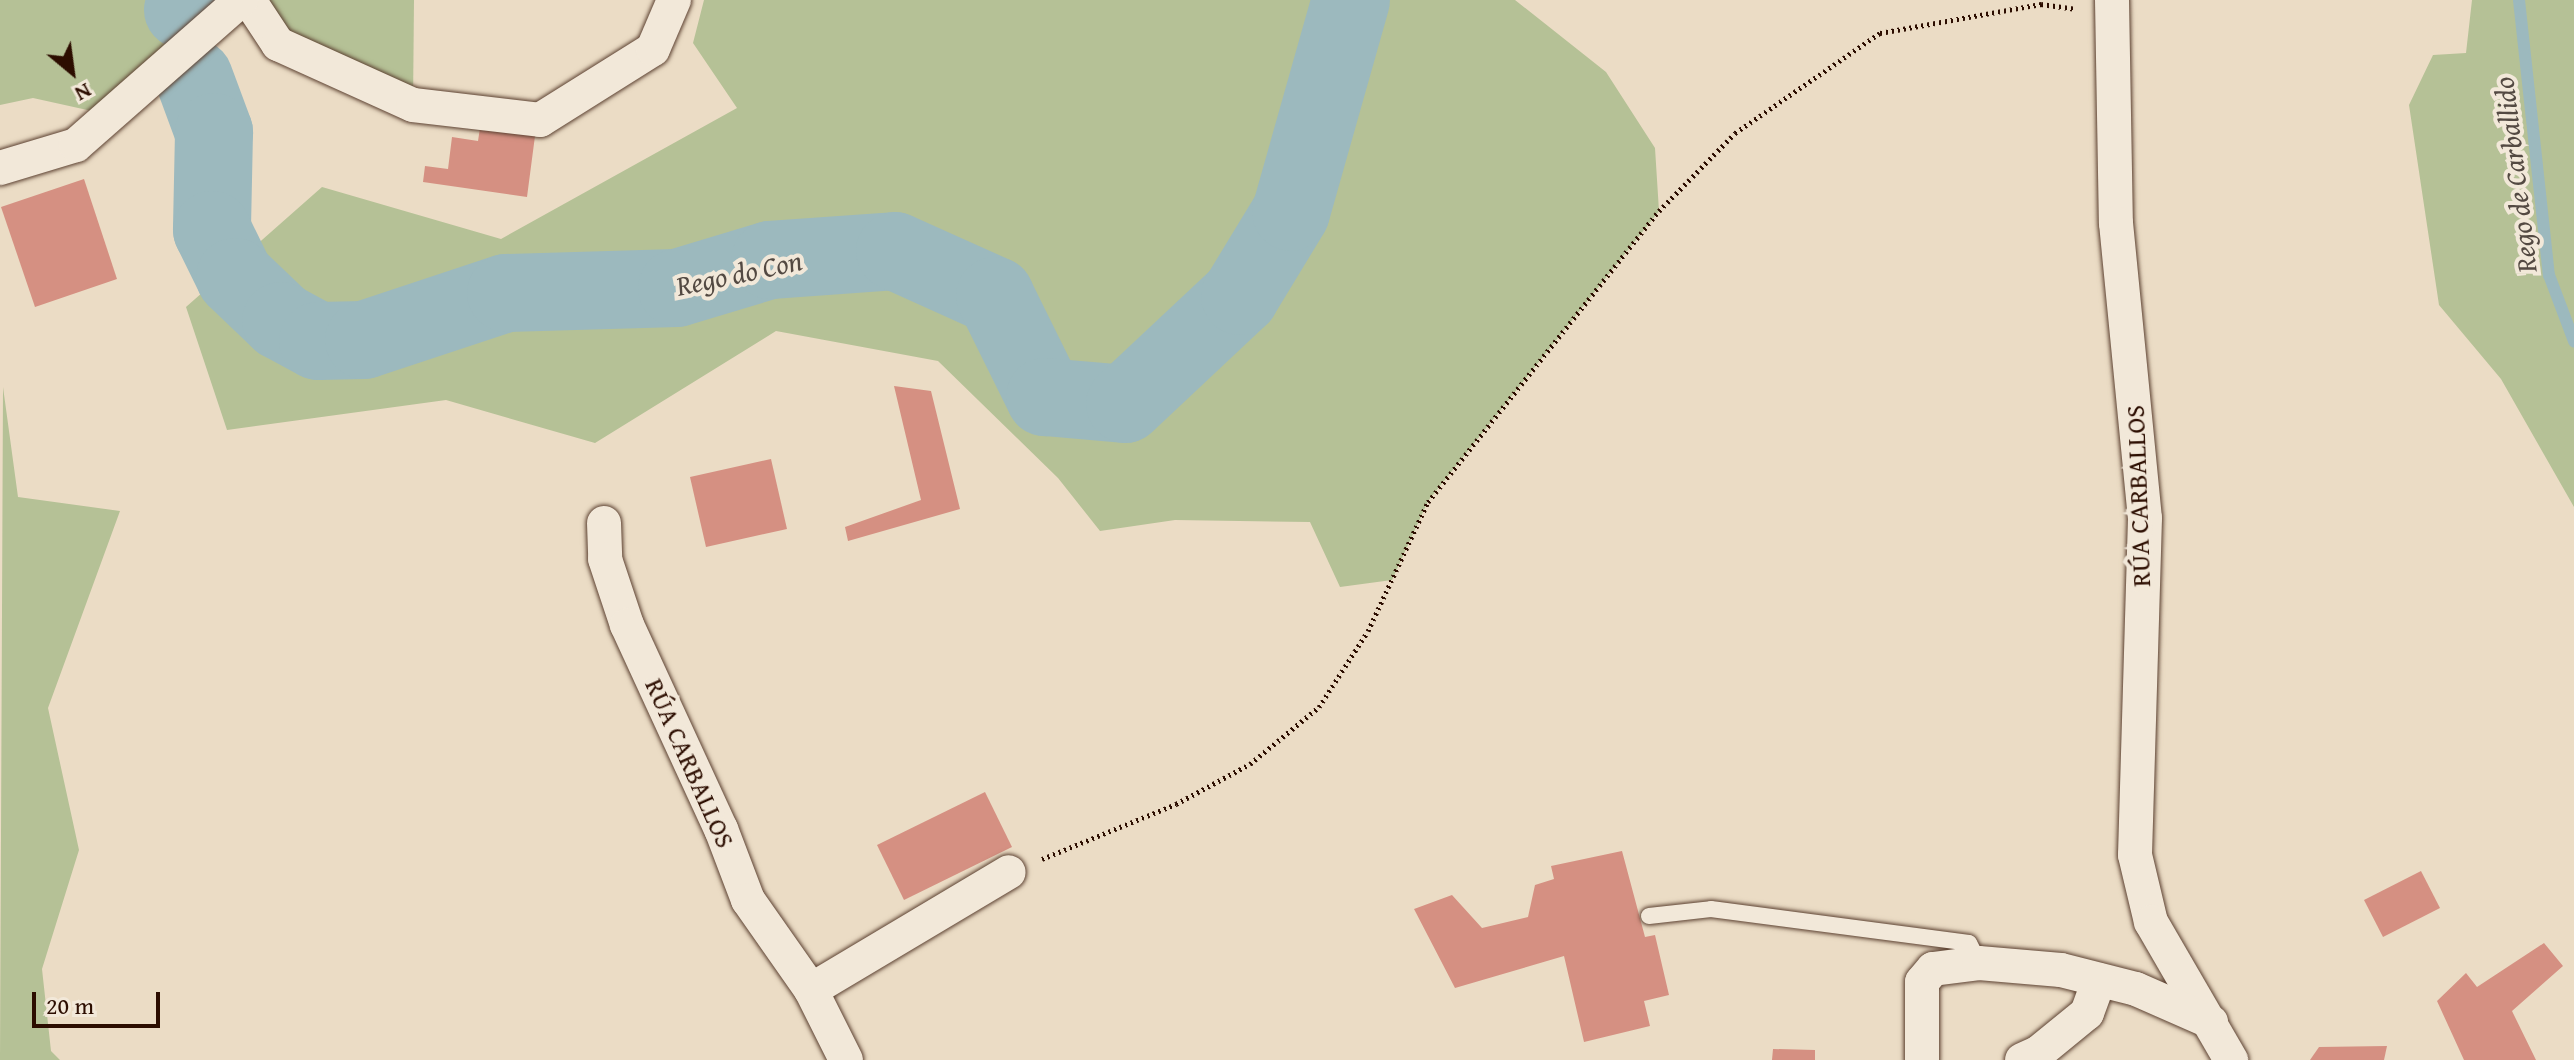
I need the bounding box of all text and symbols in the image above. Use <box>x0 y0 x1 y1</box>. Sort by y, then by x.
north arrow <box>32 32 112 112</box>
text: N <box>69 75 98 111</box>
water label: Rego de Carballido <box>2486 75 2544 275</box>
water label: Rego do Con <box>673 243 805 303</box>
street label: RÚA CARBALLOS <box>2119 404 2157 588</box>
street label: RÚA CARBALLOS <box>639 674 741 852</box>
scale bar <box>36 976 164 1026</box>
text: 20 m <box>46 988 94 1023</box>

